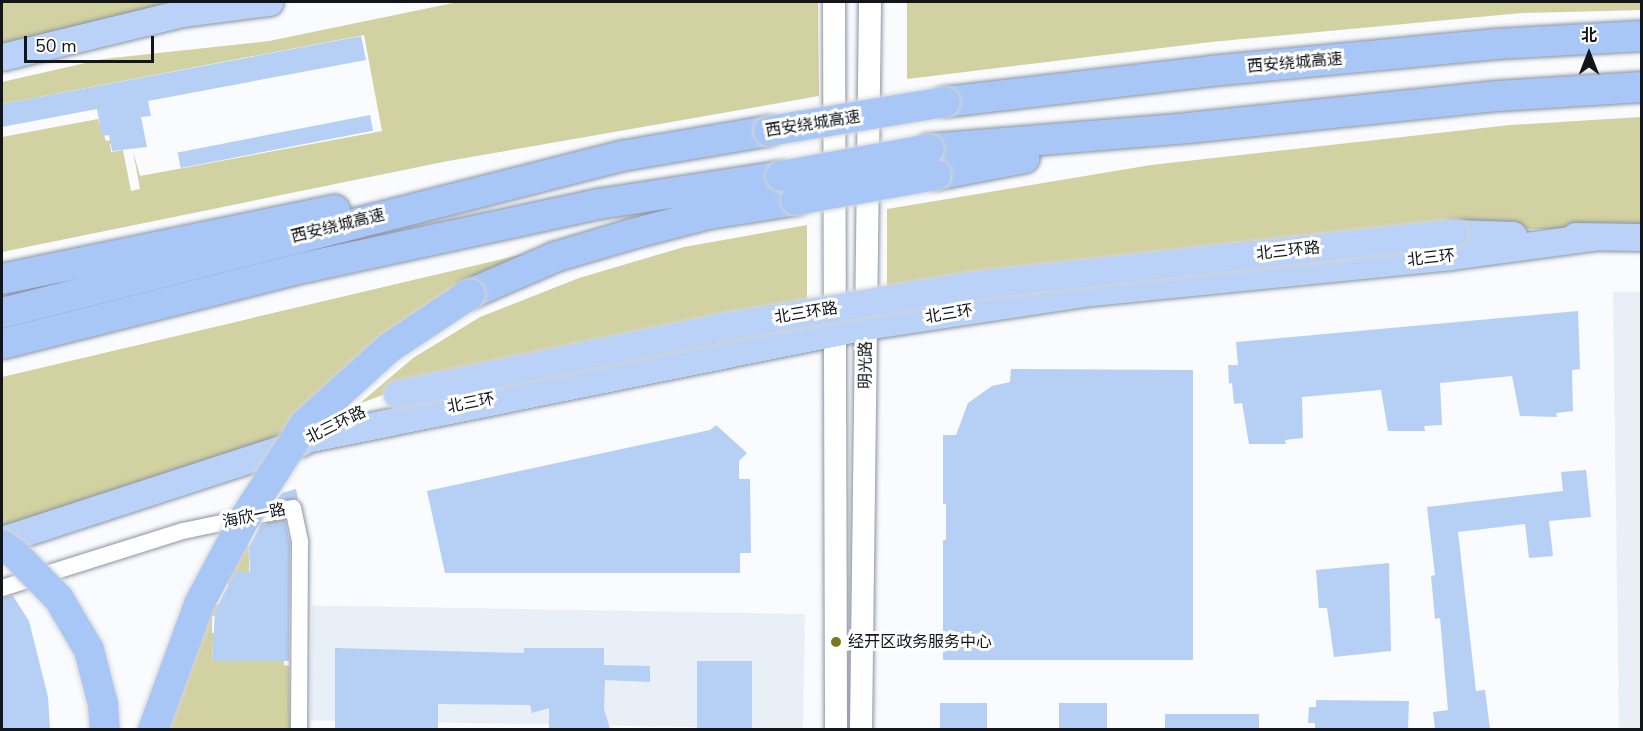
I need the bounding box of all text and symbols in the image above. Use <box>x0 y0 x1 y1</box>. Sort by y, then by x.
scale bar <box>27 24 158 62</box>
north arrow <box>1559 24 1619 84</box>
text: 北 <box>1581 25 1597 47</box>
text: 50 m <box>35 34 77 58</box>
street label: 西安绕城高速 <box>1246 49 1344 77</box>
street label: 西安绕城高速 <box>764 107 862 141</box>
street label: 西安绕城高速 <box>289 205 387 247</box>
street label: 北三环路 <box>1255 238 1321 264</box>
street label: 北三环 <box>1406 246 1456 270</box>
street label: 北三环路 <box>773 299 839 327</box>
street label: 北三环 <box>924 301 974 327</box>
street label: 明光路 <box>856 341 876 389</box>
street label: 北三环 <box>446 389 496 417</box>
street label: 北三环路 <box>303 402 369 448</box>
street label: 海欣一路 <box>221 500 287 532</box>
place label: 经开区政务服务中心 <box>848 632 992 652</box>
marker: 经开区政务服务中心 <box>829 635 843 649</box>

